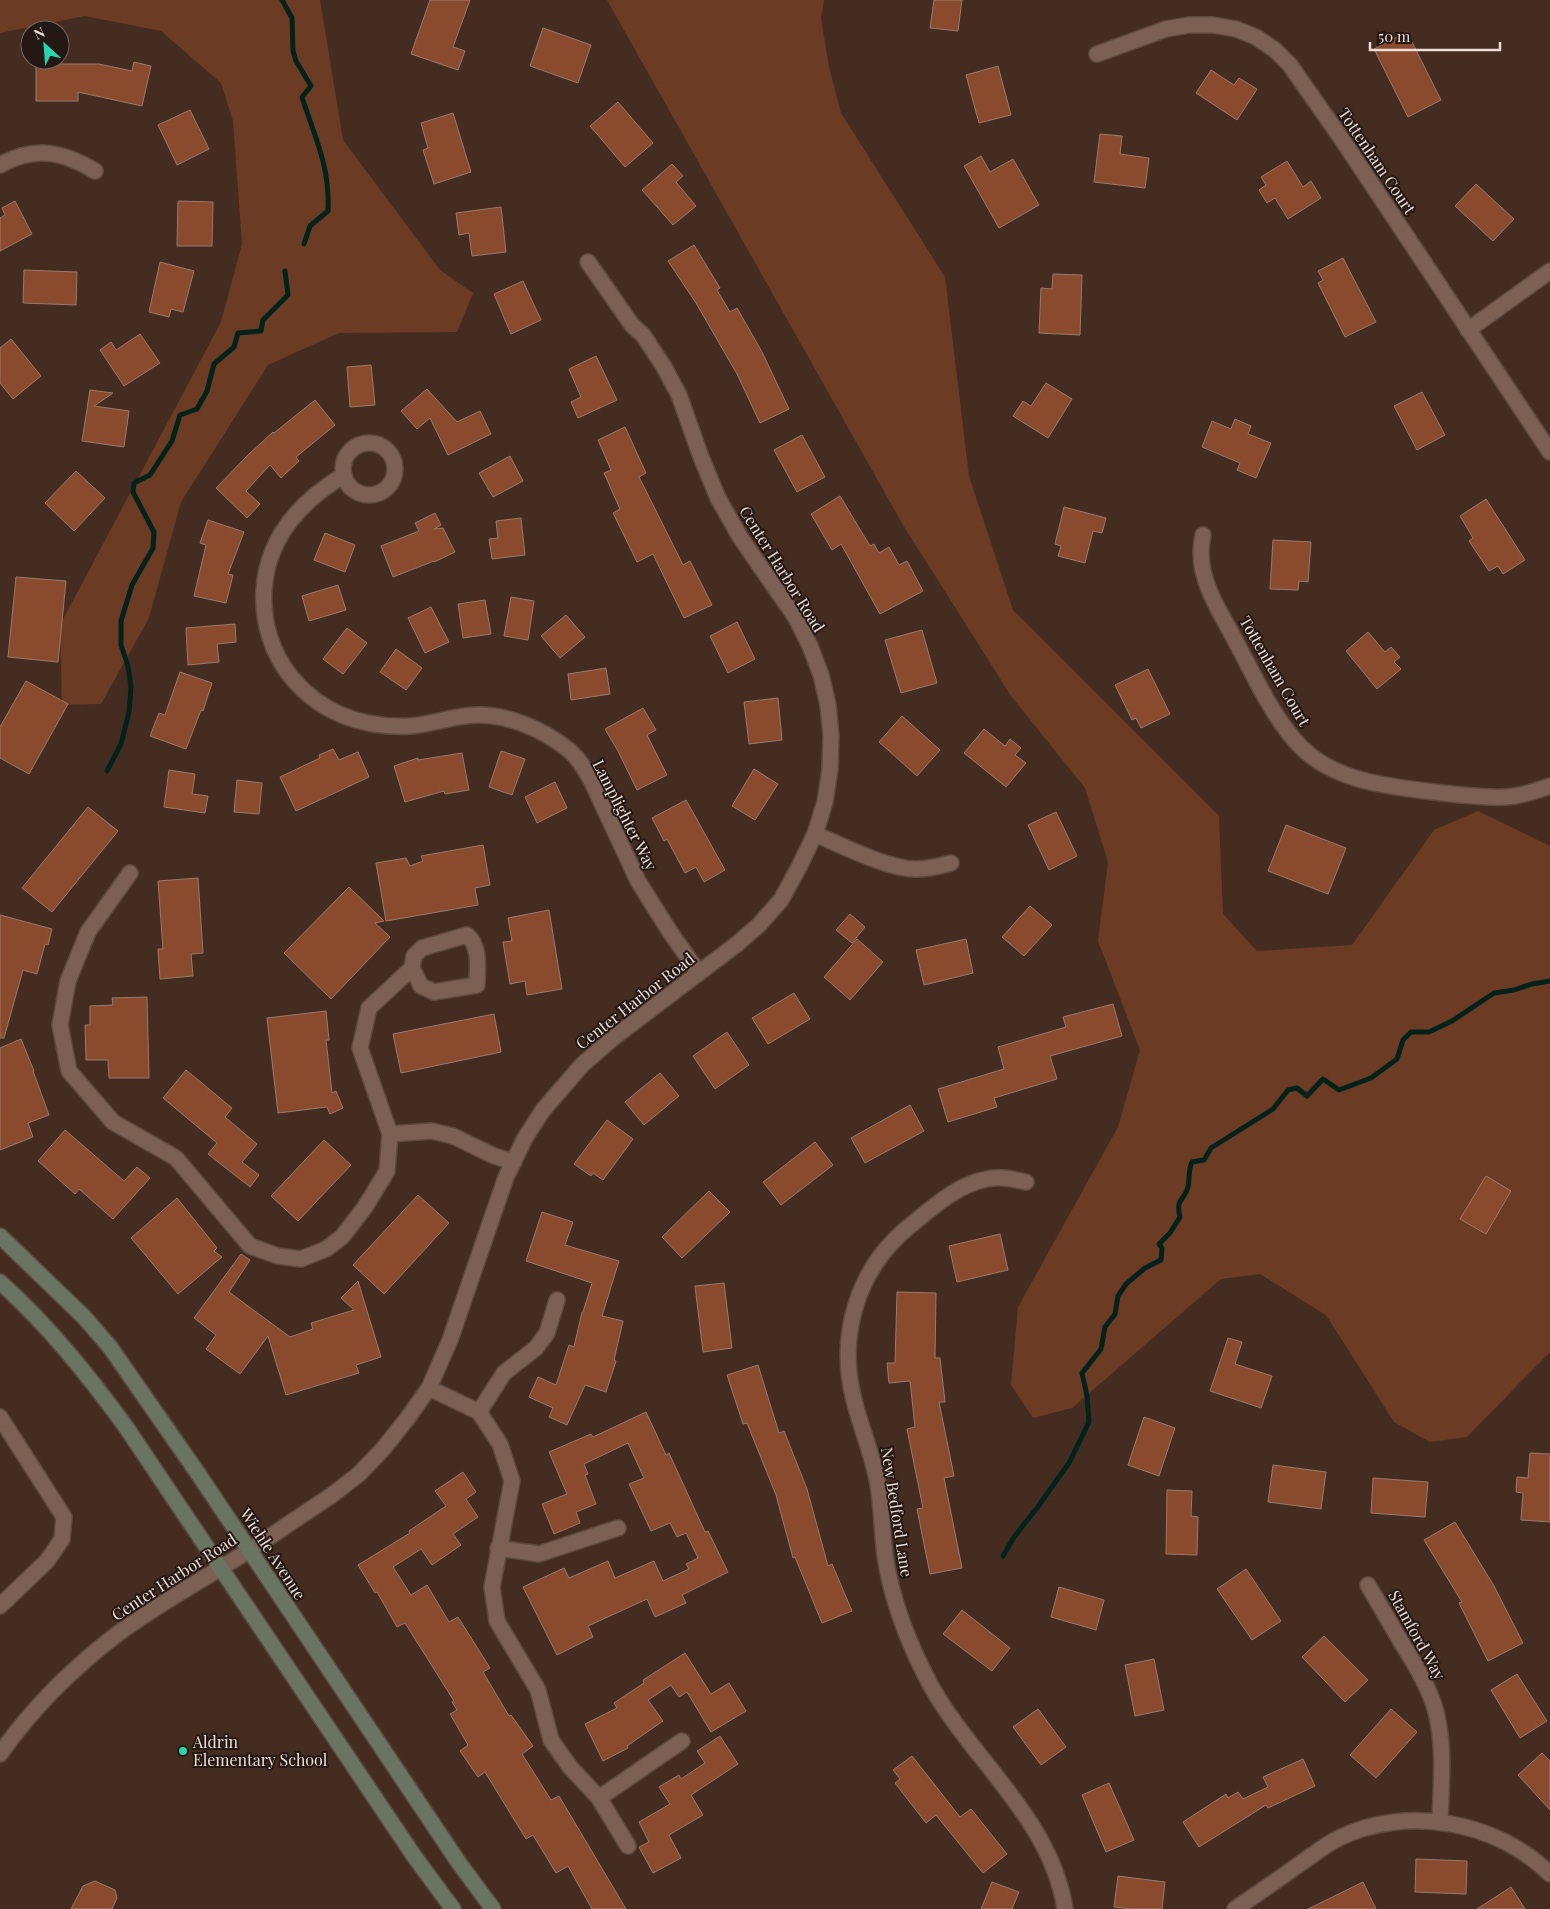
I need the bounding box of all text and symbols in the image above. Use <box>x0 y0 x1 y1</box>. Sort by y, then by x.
north arrow <box>20 20 70 70</box>
scale bar <box>1370 20 1500 52</box>
text: N <box>30 22 48 44</box>
text: 50 m <box>1378 26 1411 46</box>
street label: Tottenham Court <box>1334 104 1421 218</box>
street label: Center Harbor Road <box>735 502 830 636</box>
street label: Tottenham Court <box>1235 612 1316 730</box>
street label: Lamplighter Way <box>588 756 662 874</box>
street label: Center Harbor Road <box>571 948 698 1053</box>
street label: New Bedford Lane <box>877 1445 918 1578</box>
street label: Wiehle Avenue <box>235 1503 311 1603</box>
street label: Center Harbor Road <box>107 1528 240 1625</box>
street label: Stamford Way <box>1384 1586 1451 1683</box>
place label: Aldrin Elementary School <box>192 1731 328 1770</box>
marker: Aldrin Elementary School <box>177 1745 189 1757</box>

